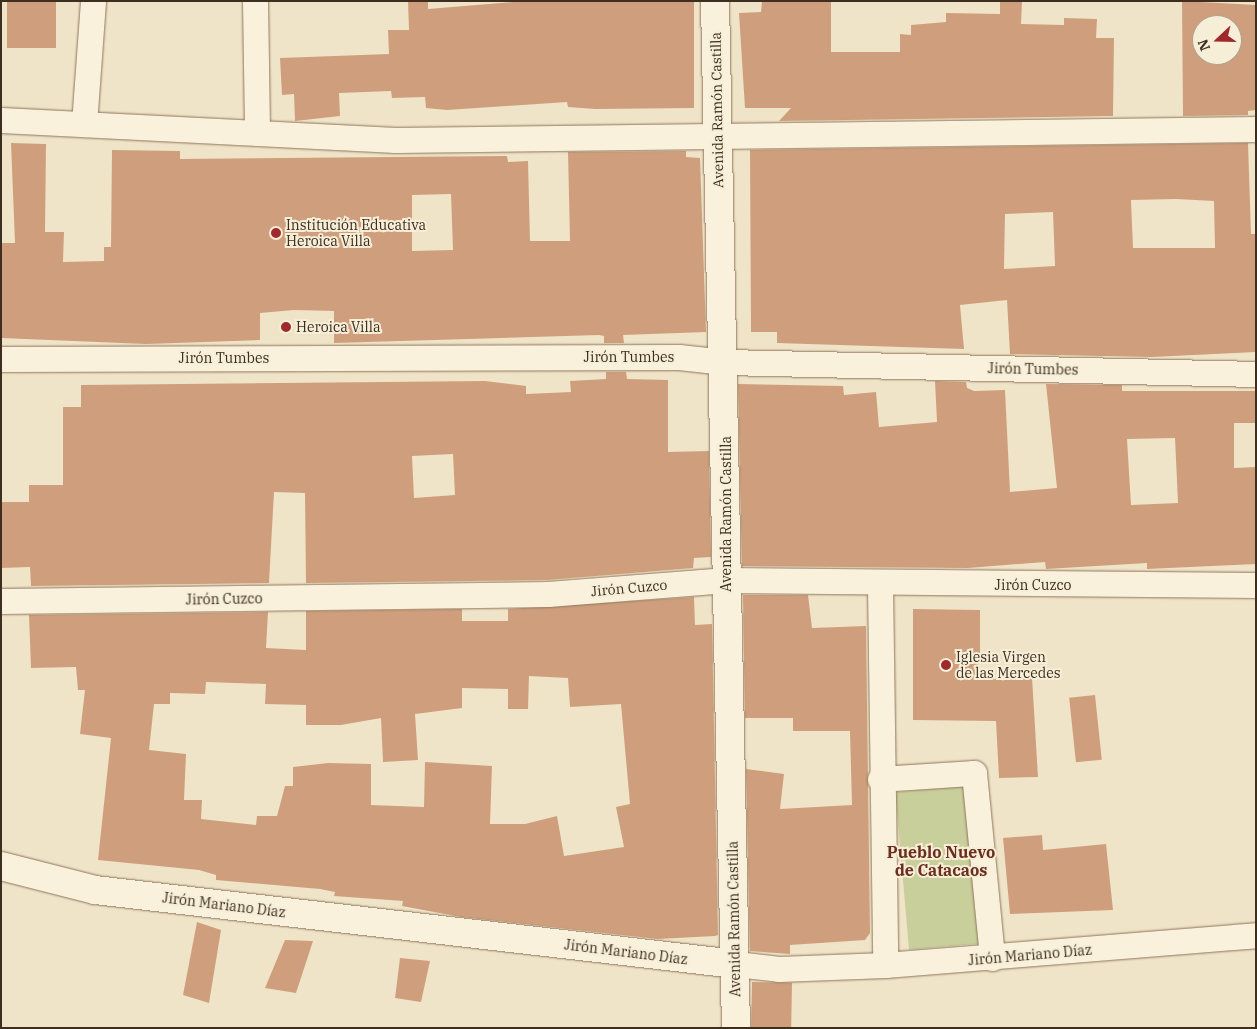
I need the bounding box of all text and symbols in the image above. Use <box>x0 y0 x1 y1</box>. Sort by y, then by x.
north arrow <box>1192 15 1242 65</box>
street label: Avenida Ramón Castilla <box>707 32 727 188</box>
text: N <box>1194 37 1214 53</box>
place label: Institución Educativa Heroica Villa <box>286 217 426 250</box>
marker: Institución Educativa Heroica Villa <box>270 227 282 239</box>
place label: Heroica Villa <box>296 319 381 335</box>
marker: Heroica Villa <box>280 321 292 333</box>
street label: Jirón Tumbes <box>584 349 674 365</box>
street label: Jirón Tumbes <box>179 350 269 366</box>
street label: Jirón Tumbes <box>987 360 1079 378</box>
street label: Avenida Ramón Castilla <box>718 436 734 592</box>
street label: Jirón Cuzco <box>590 576 668 600</box>
street label: Jirón Cuzco <box>995 577 1071 593</box>
street label: Jirón Cuzco <box>185 590 263 608</box>
place label: Iglesia Virgen de las Mercedes <box>956 649 1061 682</box>
marker: Iglesia Virgen de las Mercedes <box>940 659 952 671</box>
street label: Avenida Ramón Castilla <box>724 841 744 997</box>
district label: Pueblo Nuevo de Catacaos <box>887 842 995 880</box>
street label: Jirón Mariano Díaz <box>161 889 287 921</box>
street label: Jirón Mariano Díaz <box>563 936 689 968</box>
street label: Jirón Mariano Díaz <box>967 941 1093 969</box>

